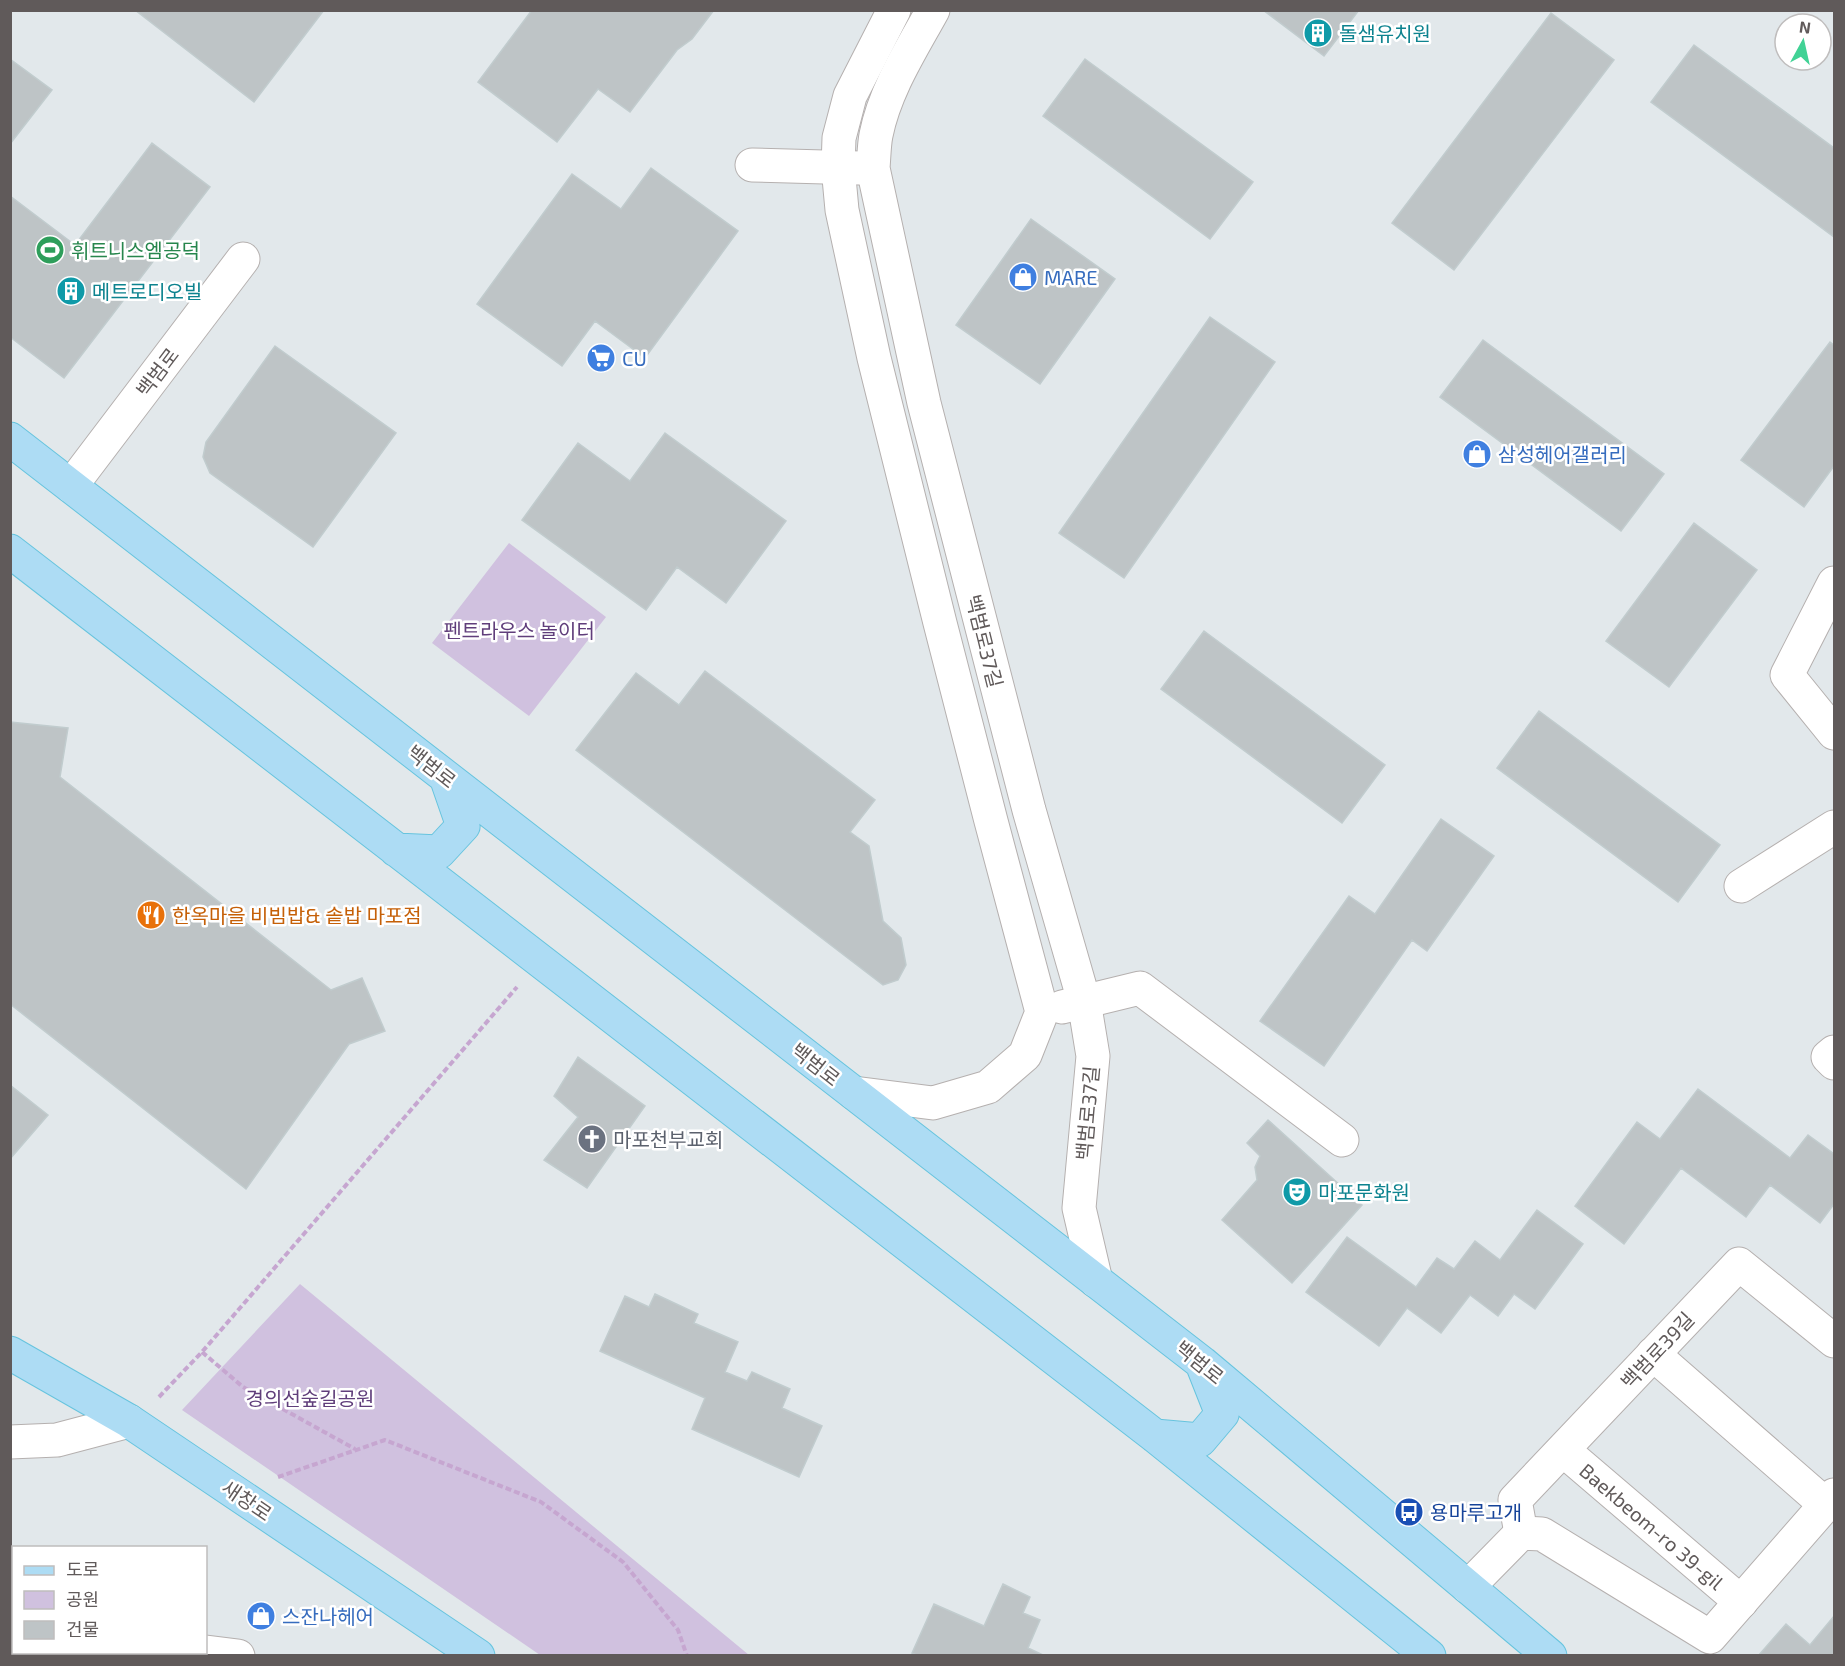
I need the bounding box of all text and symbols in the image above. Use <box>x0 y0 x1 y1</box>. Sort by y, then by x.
north arrow <box>1773 12 1833 72</box>
text: N <box>1798 16 1812 37</box>
building icon: 돌샘유치원 <box>1302 17 1334 49</box>
place label: 돌샘유치원 <box>1339 21 1431 45</box>
sports icon: 휘트니스엠공덕 <box>34 234 66 266</box>
place label: 휘트니스엠공덕 <box>71 238 200 262</box>
shop icon: MARE <box>1007 261 1039 293</box>
place label: MARE <box>1044 265 1098 289</box>
building icon: 메트로디오빌 <box>55 275 87 307</box>
place label: 메트로디오빌 <box>92 279 202 303</box>
supermarket icon: CU <box>585 342 617 374</box>
street label: 백범로 <box>131 343 183 401</box>
place label: CU <box>622 346 647 370</box>
shop icon: 삼성헤어갤러리 <box>1461 438 1493 470</box>
place label: 삼성헤어갤러리 <box>1498 442 1627 466</box>
street label: 백범로37길 <box>962 592 1008 690</box>
park label: 펜트라우스 놀이터 <box>443 618 595 642</box>
street label: 백범로 <box>403 740 461 792</box>
restaurant icon: 한옥마을 비빔밥& 솥밥 마포점 <box>135 899 167 931</box>
place label: 한옥마을 비빔밥& 솥밥 마포점 <box>172 903 422 927</box>
street label: 백범로 <box>787 1038 845 1090</box>
street label: 백범로37길 <box>1071 1065 1103 1161</box>
church icon: 마포천부교회 <box>576 1123 608 1155</box>
place label: 마포천부교회 <box>613 1127 723 1151</box>
theatre icon: 마포문화원 <box>1281 1176 1313 1208</box>
place label: 마포문화원 <box>1318 1180 1410 1204</box>
street label: 백범로39길 <box>1615 1307 1699 1393</box>
street label: 백범로 <box>1171 1335 1229 1389</box>
park label: 경의선숲길공원 <box>246 1386 374 1410</box>
street label: Baekbeom-ro 39-gil <box>1575 1458 1729 1594</box>
street label: 새창로 <box>217 1475 277 1525</box>
bus stop icon: 용마루고개 <box>1393 1496 1425 1528</box>
place label: 용마루고개 <box>1430 1500 1522 1524</box>
legend <box>12 1546 207 1654</box>
text: 도로 <box>66 1558 99 1580</box>
text: 공원 <box>66 1588 99 1610</box>
shop icon: 스잔나헤어 <box>245 1600 277 1632</box>
place label: 스잔나헤어 <box>282 1604 374 1628</box>
text: 건물 <box>66 1618 99 1640</box>

